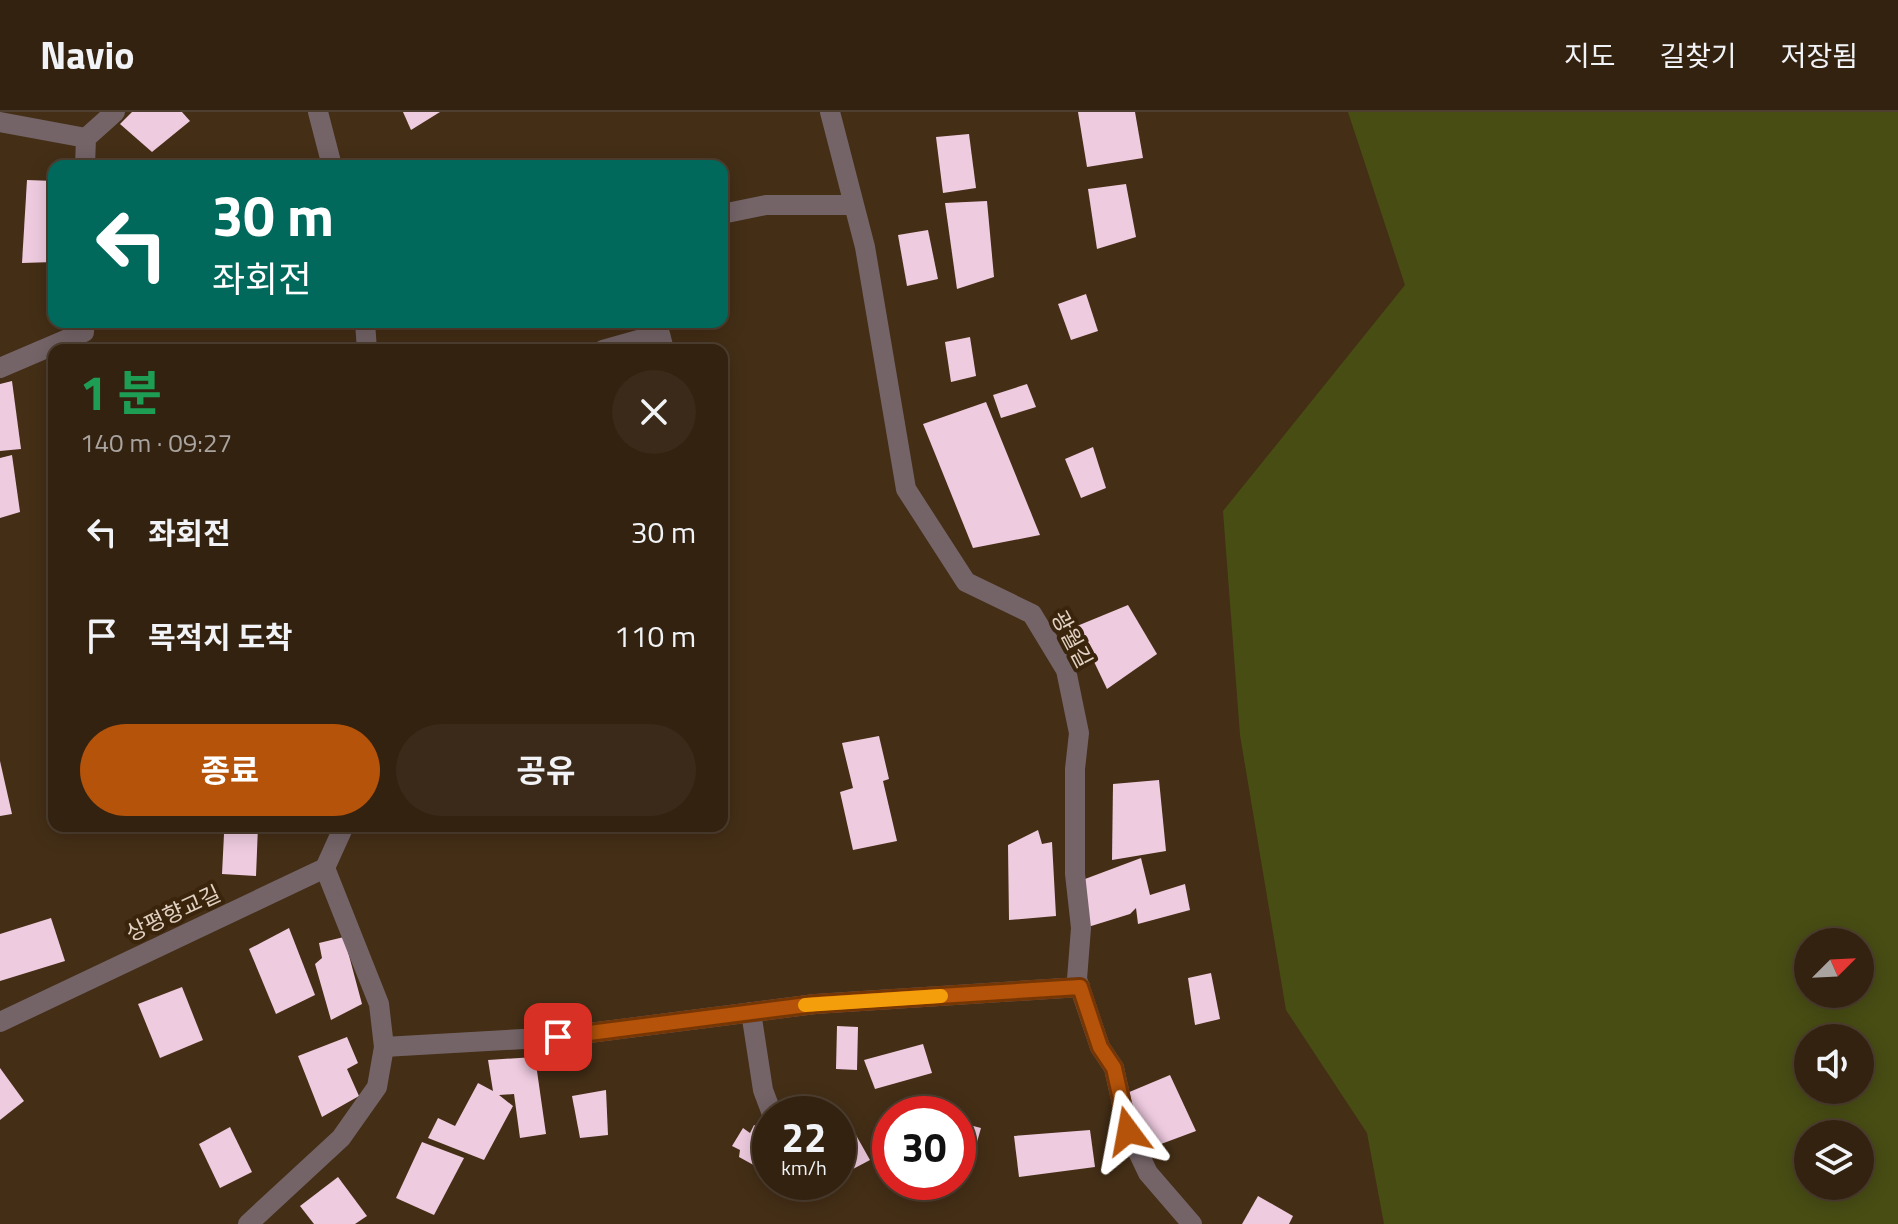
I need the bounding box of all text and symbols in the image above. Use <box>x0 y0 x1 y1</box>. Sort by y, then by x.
text: Navio <box>40 26 134 84</box>
text: 지도 <box>1564 34 1615 77</box>
text: 길찾기 <box>1659 34 1737 77</box>
text: 저장됨 <box>1781 34 1858 77</box>
text: 30 m <box>212 173 334 258</box>
icon: left <box>80 192 184 296</box>
text: 좌회전 <box>212 251 311 306</box>
text: 1 분 <box>80 356 162 429</box>
button: close <box>612 370 696 454</box>
text: 140 m · 09:27 <box>80 423 232 462</box>
text: 30 m <box>631 509 696 555</box>
icon: left <box>80 510 124 554</box>
text: 좌회전 <box>148 510 231 556</box>
street label: 광월길 <box>1043 604 1101 674</box>
text: 110 m <box>614 613 696 659</box>
icon: arrive <box>80 614 124 658</box>
text: 목적지 도착 <box>148 614 293 660</box>
button: 종료 <box>80 724 380 816</box>
button: 공유 <box>396 724 696 816</box>
street label: 상평향교길 <box>120 876 226 950</box>
north arrow <box>1794 928 1874 1008</box>
map controls <box>1794 928 1874 1200</box>
pin <box>524 1003 592 1071</box>
icon: arrive <box>536 1015 580 1059</box>
button: sound <box>1794 1024 1874 1104</box>
position arrow <box>1086 1089 1170 1173</box>
speed limit sign: 30 <box>872 1096 976 1200</box>
text: 22 <box>782 1107 826 1168</box>
button: layers <box>1794 1120 1874 1200</box>
text: km/h <box>781 1152 827 1183</box>

